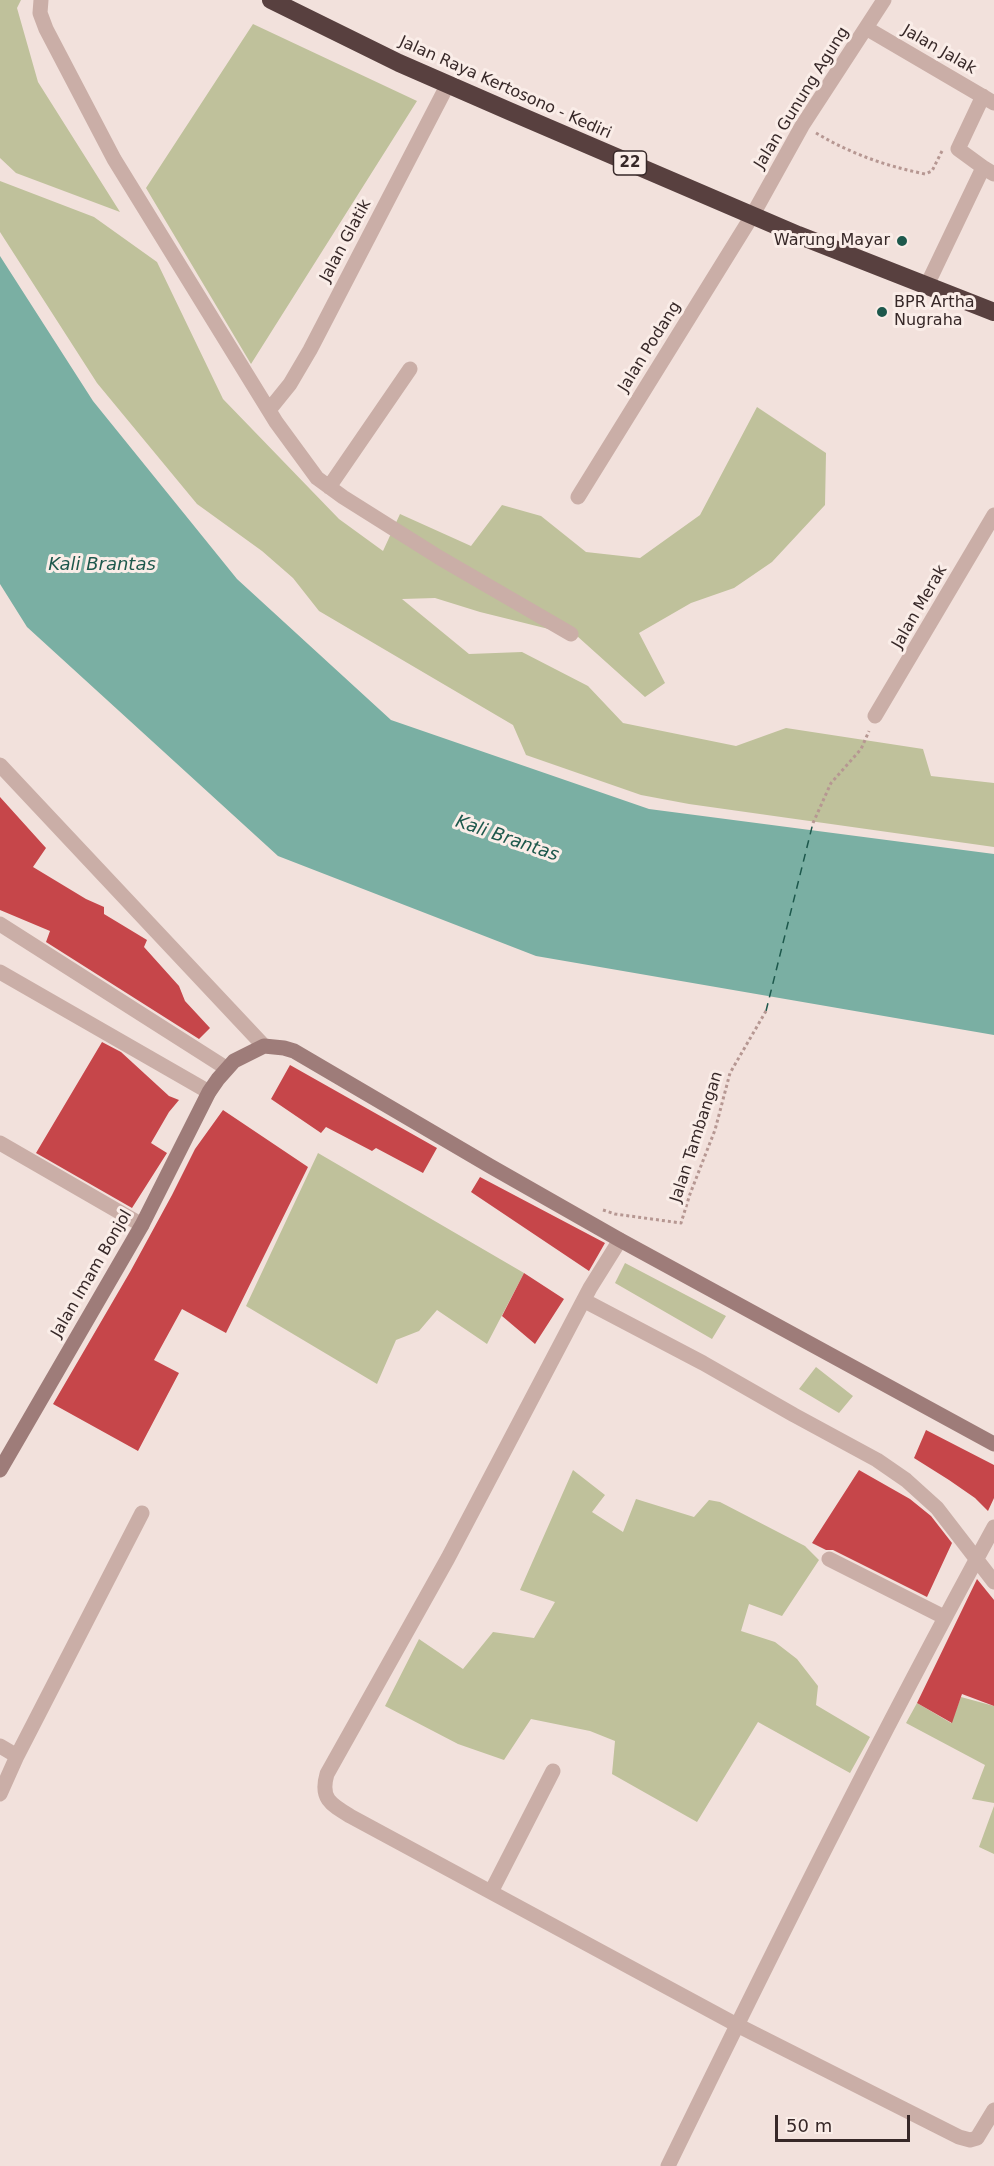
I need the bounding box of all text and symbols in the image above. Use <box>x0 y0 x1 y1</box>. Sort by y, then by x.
street label: Jalan Jalak <box>899 21 979 79</box>
street label: Jalan Gunung Agung <box>750 23 854 173</box>
street label: Jalan Raya Kertosono - Kediri <box>396 32 614 144</box>
road number: 22 <box>614 151 646 175</box>
street label: Jalan Glatik <box>316 196 376 286</box>
place label: Warung Mayar <box>774 231 890 251</box>
marker: Warung Mayar <box>895 234 909 248</box>
place label: BPR Artha Nugraha <box>894 293 975 331</box>
street label: Jalan Podang <box>615 298 685 396</box>
marker: BPR Artha Nugraha <box>875 305 889 319</box>
water label: Kali Brantas <box>48 554 156 576</box>
street label: Jalan Merak <box>888 562 952 652</box>
water label: Kali Brantas <box>453 811 561 867</box>
street label: Jalan Tambangan <box>667 1069 727 1205</box>
street label: Jalan Imam Bonjol <box>48 1207 136 1341</box>
scale bar <box>778 2103 913 2141</box>
text: 50 m <box>786 2115 832 2136</box>

